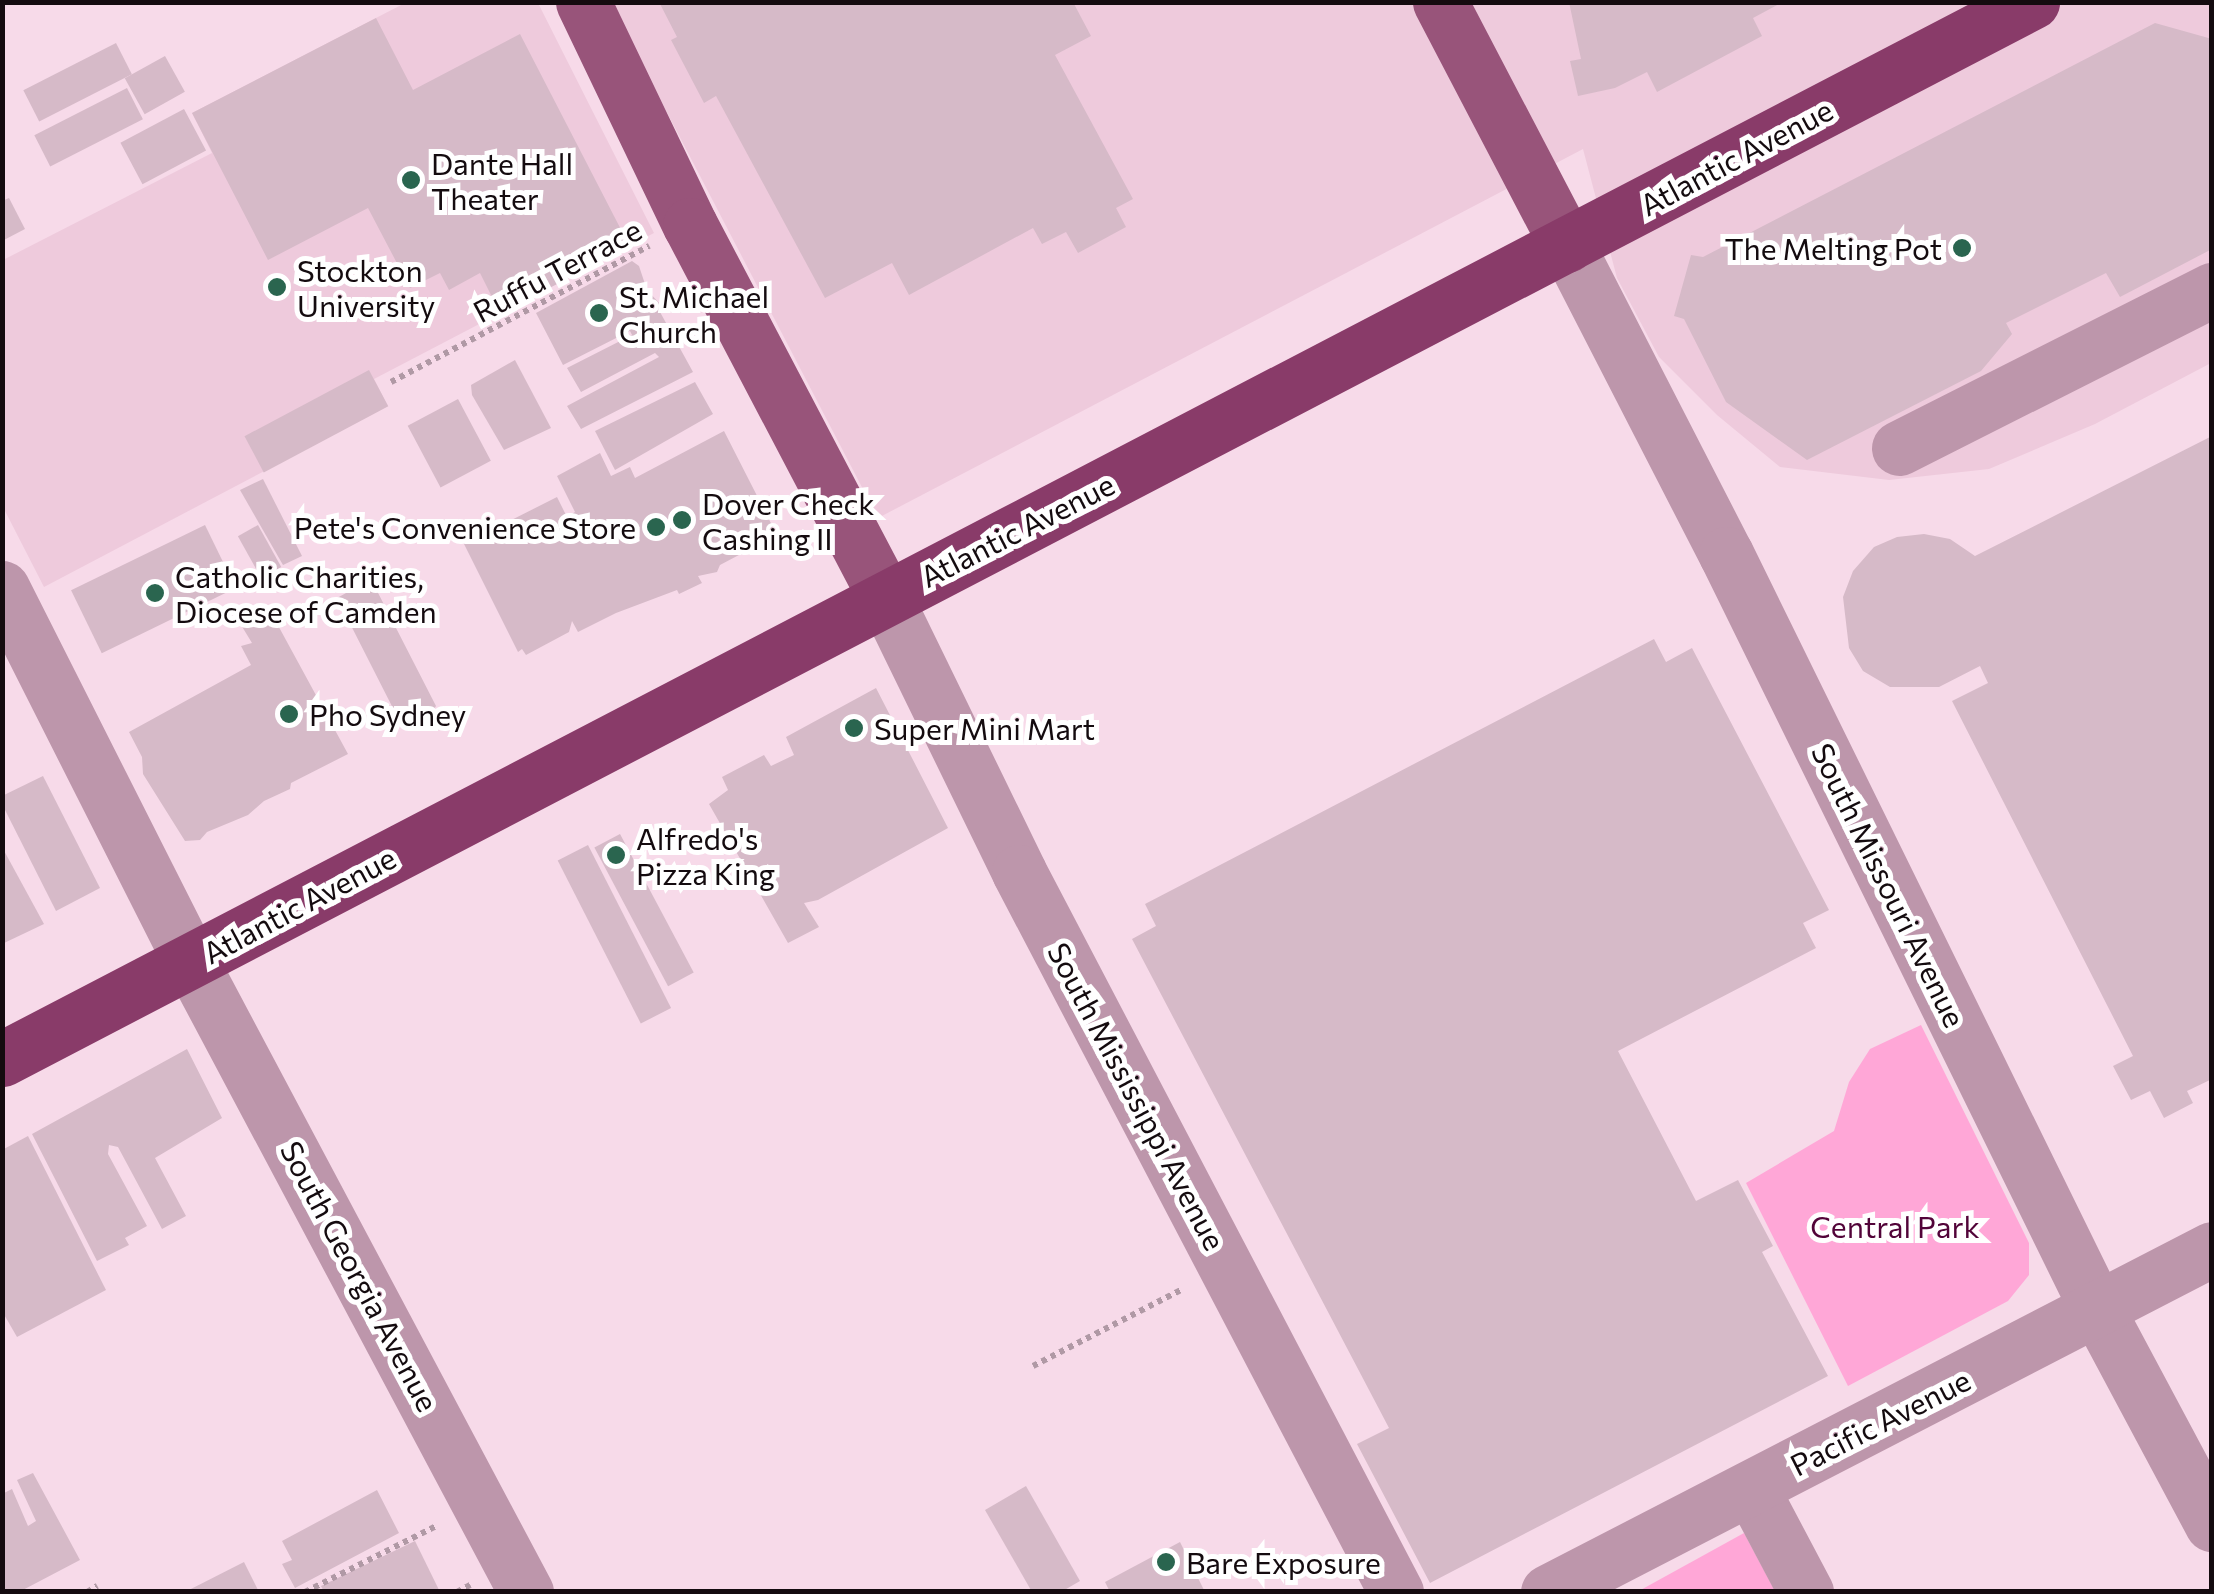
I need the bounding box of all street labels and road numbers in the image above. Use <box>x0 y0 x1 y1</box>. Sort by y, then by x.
street label: Atlantic Avenue <box>1634 91 1838 223</box>
street label: Ruffu Terrace <box>467 211 647 329</box>
street label: Atlantic Avenue <box>914 466 1120 594</box>
street label: South Missouri Avenue <box>1805 737 1973 1033</box>
street label: Atlantic Avenue <box>197 839 401 971</box>
street label: South Mississippi Avenue <box>1041 936 1233 1256</box>
street label: South Georgia Avenue <box>274 1135 446 1417</box>
street label: Pacific Avenue <box>1784 1361 1976 1483</box>

